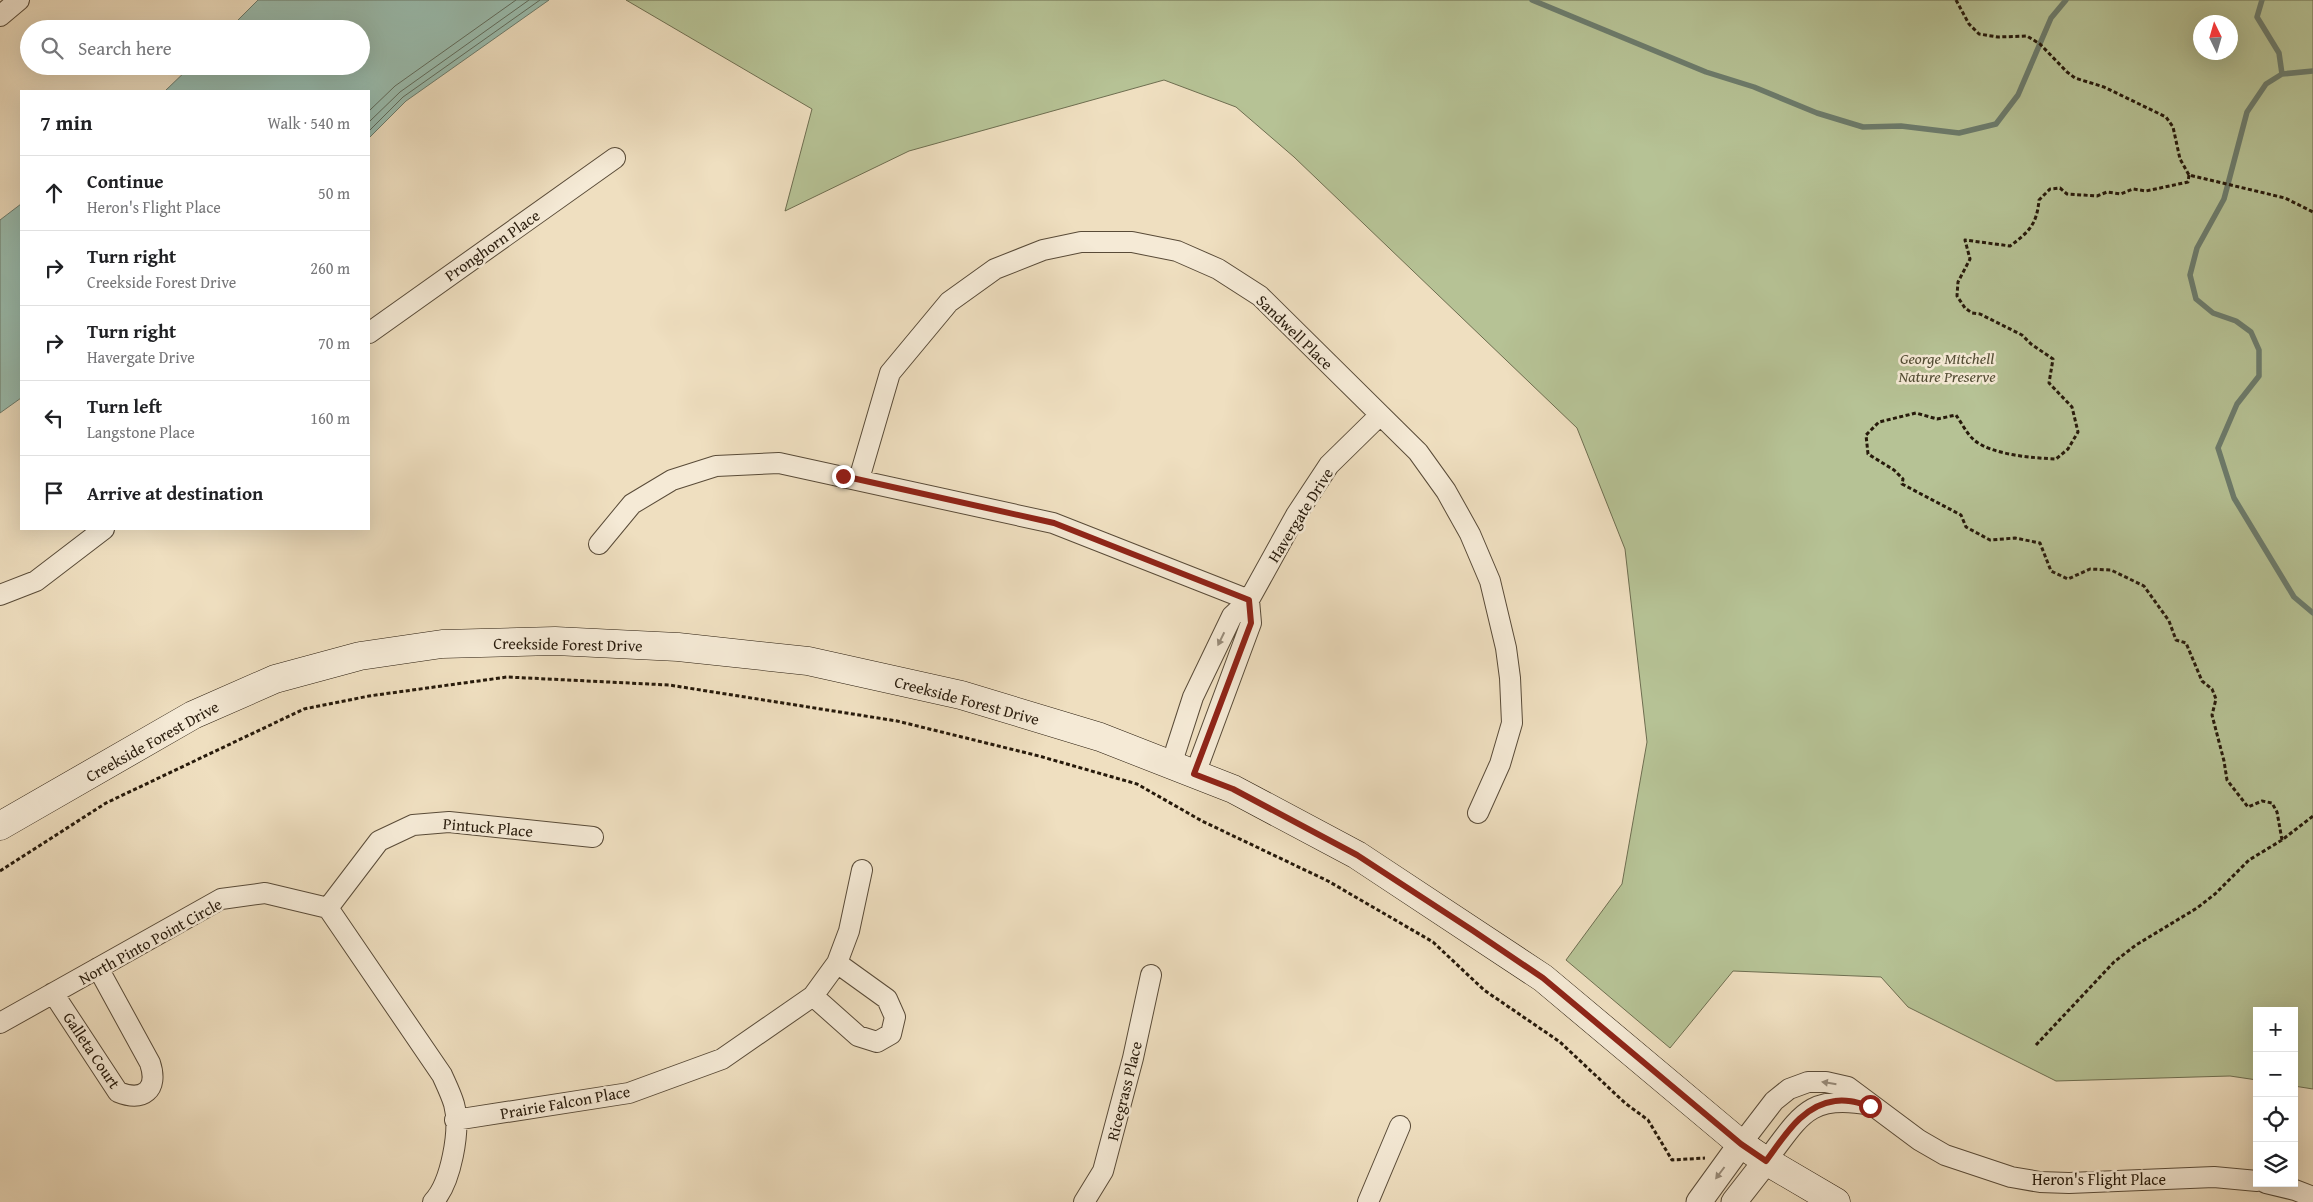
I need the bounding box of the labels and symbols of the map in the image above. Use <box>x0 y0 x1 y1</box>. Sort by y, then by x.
north arrow <box>2193 15 2238 60</box>
street label: Pronghorn Place <box>439 203 545 287</box>
street label: Sandwell Place <box>1251 289 1339 375</box>
park label: George Mitchell Nature Preserve <box>1897 346 1996 388</box>
street label: Havergate Drive <box>1261 463 1339 567</box>
route end <box>832 465 855 488</box>
street label: Creekside Forest Drive <box>493 631 643 657</box>
one-way arrow <box>1217 632 1225 646</box>
street label: Creekside Forest Drive <box>892 669 1042 731</box>
street label: Creekside Forest Drive <box>81 694 223 788</box>
street label: Pintuck Place <box>442 811 534 843</box>
street label: North Pinto Point Circle <box>74 892 226 990</box>
street label: Galleta Court <box>57 1007 127 1093</box>
street label: Ricegrass Place <box>1100 1039 1148 1143</box>
street label: Prairie Falcon Place <box>498 1079 632 1125</box>
one-way arrow <box>1821 1079 1837 1087</box>
route start <box>1859 1095 1882 1118</box>
one-way arrow <box>1715 1166 1726 1179</box>
street label: Heron's Flight Place <box>2032 1167 2166 1191</box>

